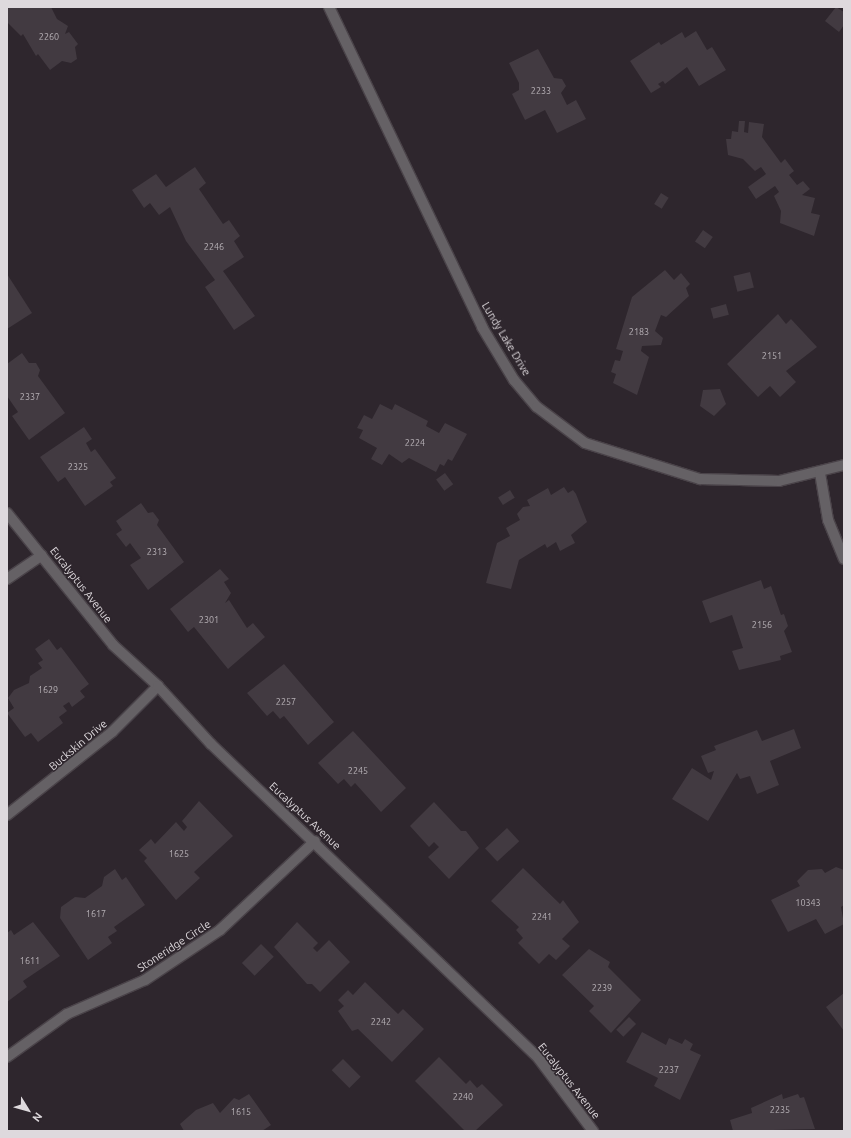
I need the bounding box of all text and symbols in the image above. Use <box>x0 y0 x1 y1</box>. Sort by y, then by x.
house number: 2260 <box>39 32 59 42</box>
house number: 2233 <box>531 86 551 96</box>
house number: 2246 <box>204 242 224 252</box>
street label: Lundy Lake Drive <box>479 300 533 378</box>
house number: 2183 <box>629 327 649 337</box>
house number: 2151 <box>762 351 782 361</box>
house number: 2337 <box>20 392 40 402</box>
house number: 2224 <box>405 438 425 448</box>
house number: 2325 <box>68 462 88 472</box>
street label: Eucalyptus Avenue <box>47 544 115 626</box>
house number: 2313 <box>147 547 167 557</box>
house number: 2301 <box>199 615 219 625</box>
house number: 2156 <box>752 620 772 630</box>
house number: 1629 <box>38 685 58 695</box>
house number: 2257 <box>276 697 296 707</box>
street label: Buckskin Drive <box>46 717 110 773</box>
house number: 2245 <box>348 766 368 776</box>
street label: Eucalyptus Avenue <box>267 780 343 852</box>
house number: 1625 <box>169 849 189 859</box>
house number: 10343 <box>795 898 821 908</box>
house number: 1617 <box>86 909 106 919</box>
house number: 2241 <box>532 912 552 922</box>
street label: Stoneridge Circle <box>135 917 213 975</box>
house number: 1611 <box>20 956 40 966</box>
house number: 2239 <box>592 983 612 993</box>
house number: 2242 <box>371 1017 391 1027</box>
street label: Eucalyptus Avenue <box>535 1040 603 1122</box>
house number: 2237 <box>659 1065 679 1075</box>
north arrow <box>8 1090 48 1130</box>
house number: 2240 <box>453 1092 473 1102</box>
house number: 2235 <box>770 1105 790 1115</box>
house number: 1615 <box>231 1107 251 1117</box>
text: N <box>30 1110 45 1124</box>

